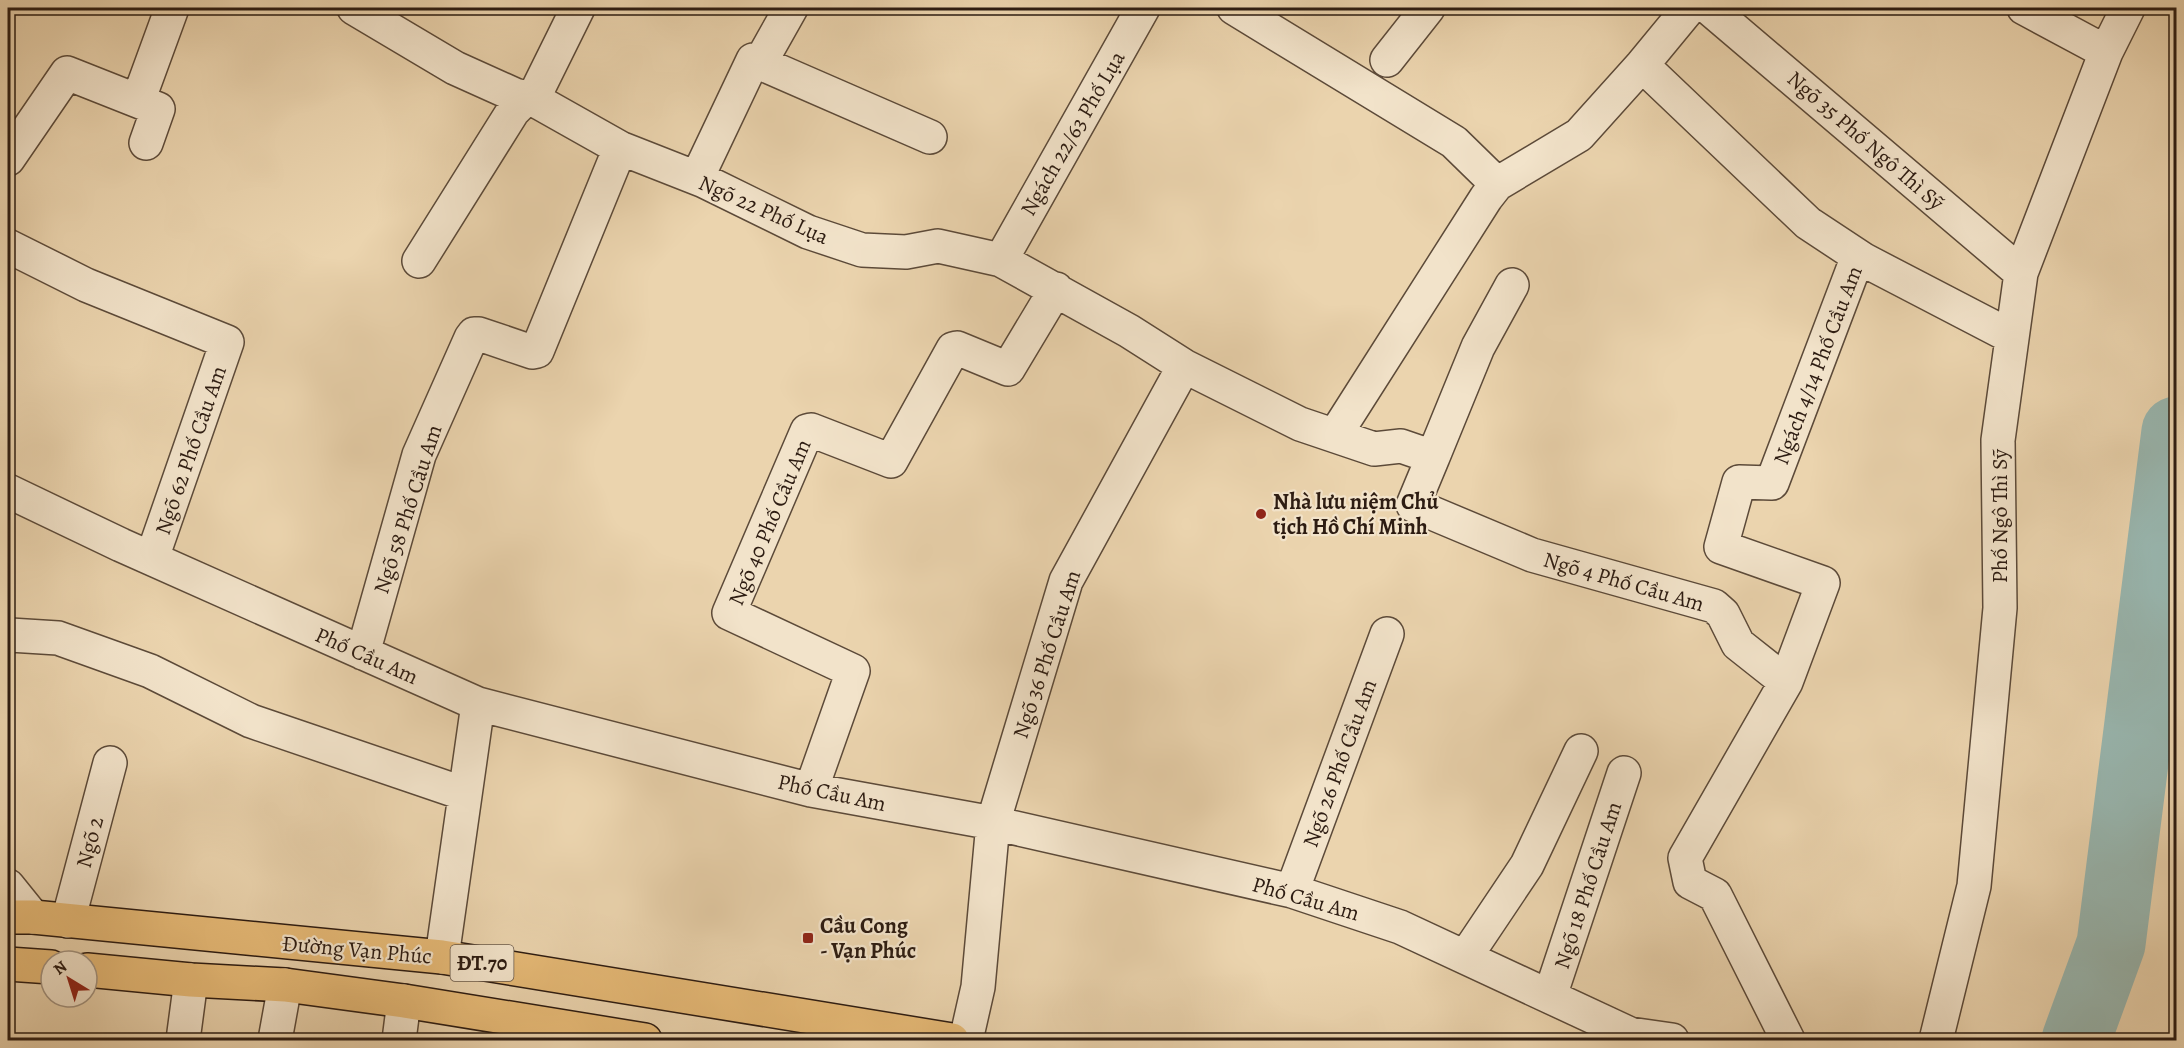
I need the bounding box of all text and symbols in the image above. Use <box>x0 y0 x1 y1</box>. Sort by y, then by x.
street label: Ngách 22/63 Phố Lụa <box>1013 45 1133 222</box>
street label: Ngõ 35 Phố Ngô Thì Sỹ <box>1780 64 1950 217</box>
street label: Ngõ 22 Phố Lụa <box>694 168 834 252</box>
street label: Ngách 4/14 Phố Cầu Am <box>1766 261 1870 469</box>
street label: Ngõ 62 Phố Cầu Am <box>148 362 234 539</box>
street label: Ngõ 58 Phố Cầu Am <box>366 421 449 598</box>
street label: Ngõ 40 Phố Cầu Am <box>721 435 818 610</box>
street label: Phố Ngô Thì Sỹ <box>1985 449 2015 583</box>
place label: Nhà lưu niệm Chủ tịch Hồ Chí Minh <box>1273 487 1440 542</box>
marker: Nhà lưu niệm Chủ tịch Hồ Chí Minh <box>1254 507 1268 521</box>
street label: Ngõ 4 Phố Cầu Am <box>1540 545 1708 619</box>
street label: Ngõ 36 Phố Cầu Am <box>1006 566 1088 742</box>
street label: Phố Cầu Am <box>310 620 423 692</box>
street label: Ngõ 26 Phố Cầu Am <box>1296 675 1384 852</box>
street label: Phố Cầu Am <box>775 767 889 819</box>
street label: Ngõ 18 Phố Cầu Am <box>1547 798 1629 973</box>
street label: Ngõ 2 <box>69 813 111 871</box>
street label: Phố Cầu Am <box>1249 869 1363 929</box>
place label: Cầu Cong - Vạn Phúc <box>820 911 916 966</box>
street label: Đường Vạn Phúc <box>281 929 433 971</box>
marker: Cầu Cong - Vạn Phúc <box>801 931 815 945</box>
road number: ĐT.70 <box>450 945 514 981</box>
north arrow <box>39 949 99 1009</box>
text: N <box>49 955 72 980</box>

